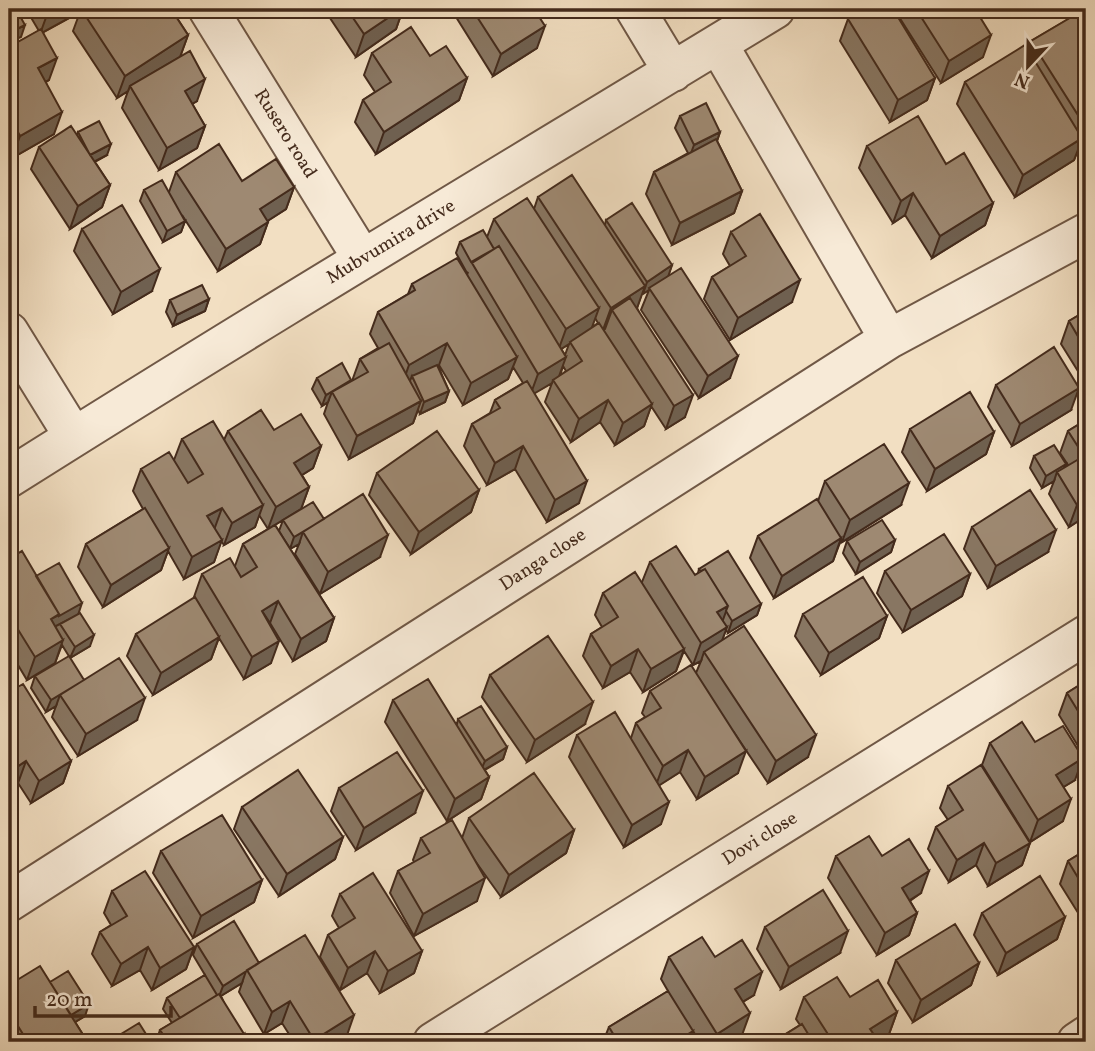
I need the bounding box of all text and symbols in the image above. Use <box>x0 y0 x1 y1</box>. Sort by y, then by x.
north arrow <box>993 32 1064 102</box>
text: N <box>1011 65 1034 95</box>
street label: Rusero road <box>247 84 323 184</box>
street label: Mubvumira drive <box>322 193 460 291</box>
street label: Danga close <box>495 522 591 598</box>
street label: Dovi close <box>717 806 803 872</box>
scale bar <box>35 974 172 1018</box>
text: 20 m <box>46 986 92 1015</box>

